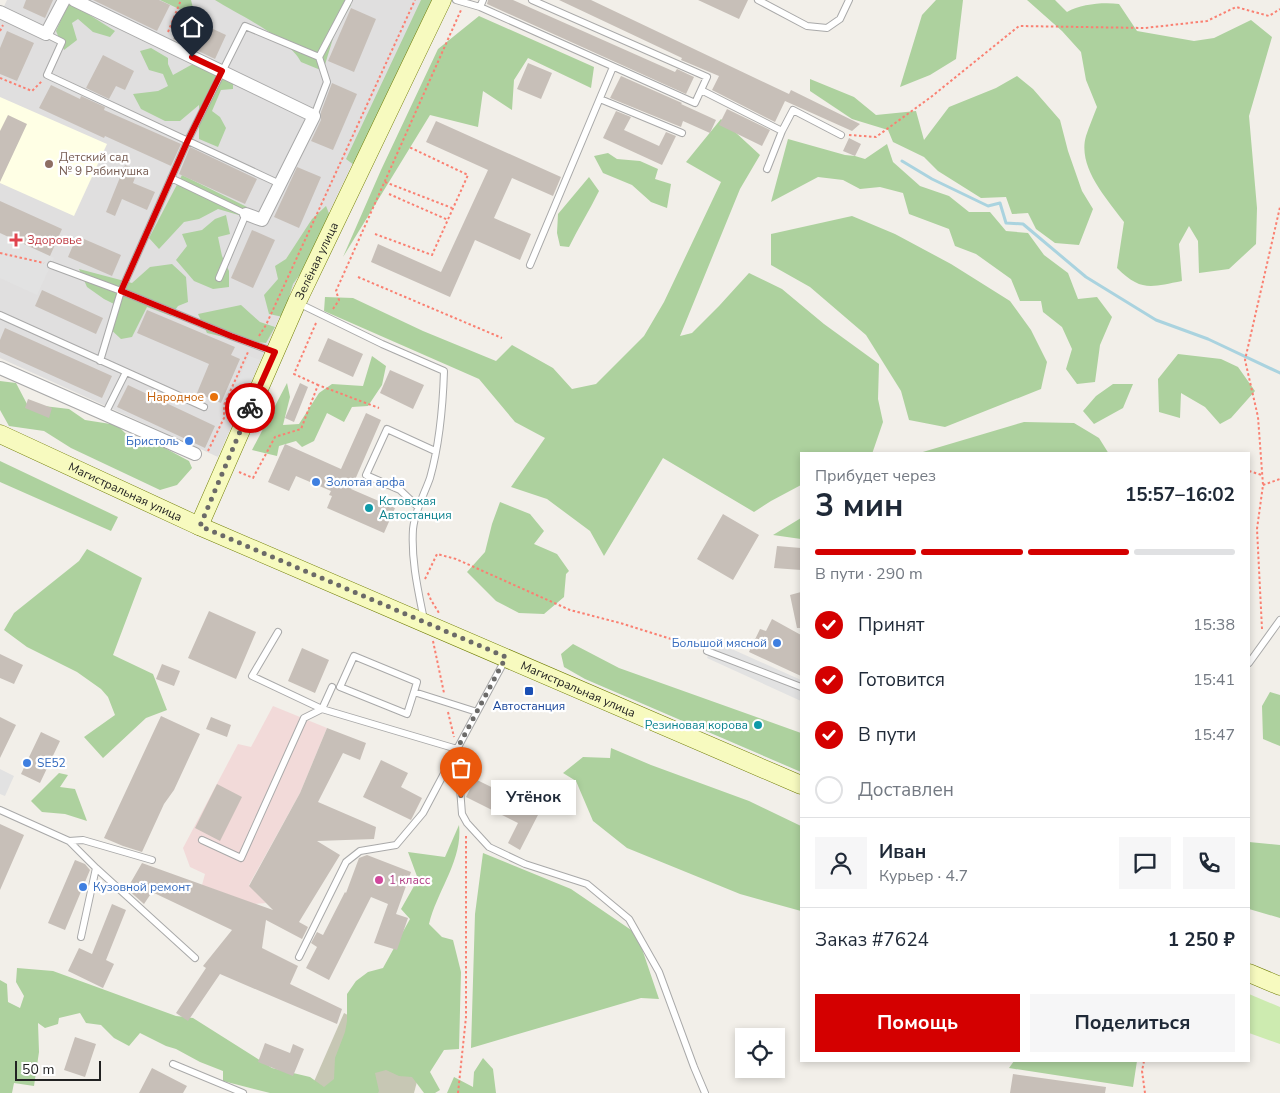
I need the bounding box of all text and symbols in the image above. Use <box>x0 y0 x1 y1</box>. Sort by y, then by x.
pin <box>171 6 213 57</box>
icon: home <box>178 13 206 41</box>
place label: Детский сад № 9 Рябинушка <box>59 149 149 179</box>
marker: Детский сад № 9 Рябинушка <box>43 158 55 170</box>
street label: Зелёная улица <box>291 220 342 302</box>
place label: Здоровье <box>27 232 82 248</box>
marker: Здоровье <box>9 233 23 247</box>
courier <box>225 383 275 433</box>
place label: Народное <box>147 389 204 405</box>
marker: Народное <box>208 391 220 403</box>
icon: bike <box>236 394 264 422</box>
place label: Бристоль <box>126 433 179 449</box>
marker: Бристоль <box>183 435 195 447</box>
street label: Магистральная улица <box>66 459 185 525</box>
text: Прибудет через <box>815 465 936 487</box>
place label: Золотая арфа <box>326 474 405 490</box>
marker: Золотая арфа <box>310 476 322 488</box>
text: 15:57–16:02 <box>1125 482 1235 508</box>
text: 3 мин <box>815 484 904 527</box>
place label: Кстовская Автостанция <box>379 493 452 523</box>
marker: Кстовская Автостанция <box>363 502 375 514</box>
text: В пути · 290 m <box>815 563 923 585</box>
icon: check <box>815 611 843 639</box>
text: Принят <box>858 612 925 638</box>
text: 15:38 <box>1193 614 1235 636</box>
place label: Большой мясной <box>672 635 767 651</box>
marker: Большой мясной <box>771 637 783 649</box>
street label: Магистральная улица <box>518 657 638 721</box>
icon: check <box>815 666 843 694</box>
text: Готовится <box>858 667 945 693</box>
text: 15:41 <box>1193 669 1235 691</box>
marker: Автостанция <box>523 685 535 697</box>
place label: Автостанция <box>493 698 565 714</box>
place label: Резиновая корова <box>645 717 748 733</box>
marker: Резиновая корова <box>752 719 764 731</box>
icon: check <box>815 721 843 749</box>
text: В пути <box>858 722 916 748</box>
text: 15:47 <box>1193 724 1235 746</box>
pin <box>440 747 482 798</box>
icon: bag <box>447 754 475 782</box>
place label: SE52 <box>37 755 66 771</box>
marker: SE52 <box>21 757 33 769</box>
text: Доставлен <box>858 777 954 803</box>
callout: Утёнок <box>491 780 576 816</box>
text: Утёнок <box>506 786 561 808</box>
button: person <box>815 837 867 889</box>
button: chat <box>1119 837 1171 889</box>
button: phone <box>1183 837 1235 889</box>
text: Иван <box>879 839 926 865</box>
text: Курьер · 4.7 <box>879 865 968 887</box>
place label: 1 класс <box>389 872 431 888</box>
marker: 1 класс <box>373 874 385 886</box>
place label: Кузовной ремонт <box>93 879 191 895</box>
marker: Кузовной ремонт <box>77 881 89 893</box>
text: Заказ #7624 <box>815 927 929 953</box>
text: 1 250 ₽ <box>1168 927 1235 953</box>
button: Помощь <box>815 994 1020 1052</box>
button: Поделиться <box>1030 994 1235 1052</box>
map controls <box>735 1028 785 1078</box>
button: locate <box>735 1028 785 1078</box>
scale bar <box>15 1058 101 1081</box>
text: 50 m <box>22 1060 54 1079</box>

